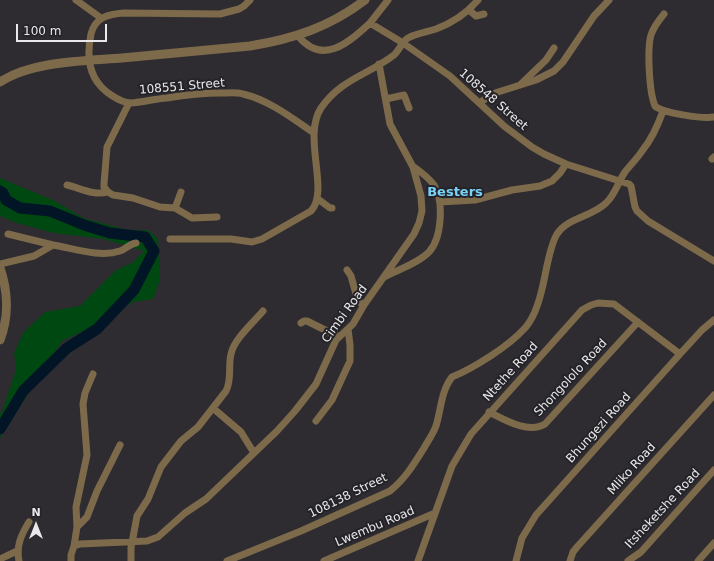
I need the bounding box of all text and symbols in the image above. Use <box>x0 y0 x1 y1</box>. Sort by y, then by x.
scale bar <box>18 16 109 42</box>
text: 100 m <box>23 24 61 38</box>
street label: 108548 Street <box>456 66 530 134</box>
street label: 108551 Street <box>138 76 226 98</box>
district label: Besters <box>427 185 483 201</box>
street label: Cimbi Road <box>319 282 371 346</box>
street label: Shongololo Road <box>531 336 611 420</box>
street label: Ntethe Road <box>481 339 541 405</box>
street label: Bhungezi Road <box>564 390 634 466</box>
street label: Mliko Road <box>605 440 659 498</box>
street label: Itsheketshe Road <box>623 466 703 552</box>
street label: 108138 Street <box>306 471 390 521</box>
street label: Lwembu Road <box>333 504 417 550</box>
north arrow <box>16 505 56 545</box>
text: N <box>31 506 41 519</box>

